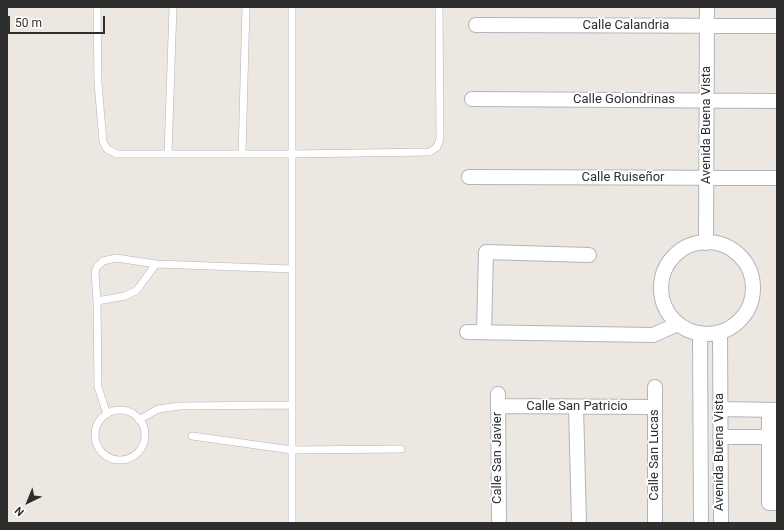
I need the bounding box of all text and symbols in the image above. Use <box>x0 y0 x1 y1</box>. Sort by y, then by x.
scale bar <box>10 8 107 34</box>
text: 50 m <box>15 16 42 30</box>
street label: Calle Calandria <box>583 18 669 34</box>
street label: Avenida Buena Vista <box>699 66 715 184</box>
street label: Calle Golondrinas <box>573 92 675 108</box>
street label: Calle Ruiseñor <box>582 170 664 186</box>
street label: Avenida Buena Vista <box>712 393 728 511</box>
street label: Calle San Patricio <box>526 399 628 415</box>
street label: Calle San Lucas <box>647 409 663 501</box>
street label: Calle San Javier <box>490 412 506 504</box>
north arrow <box>8 482 48 522</box>
text: N <box>12 504 27 519</box>

